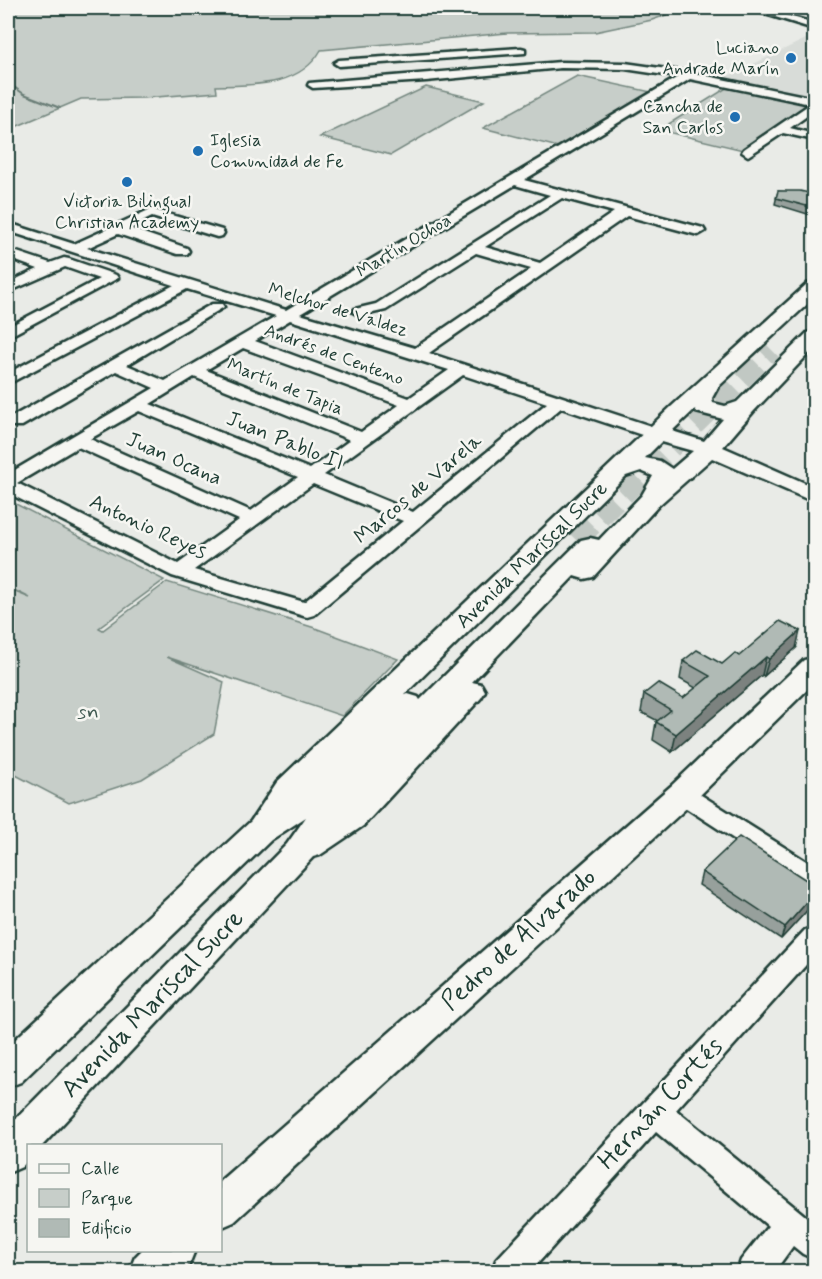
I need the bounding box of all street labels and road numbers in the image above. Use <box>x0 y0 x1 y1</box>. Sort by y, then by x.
street label: Martín Ochoa <box>352 208 456 284</box>
street label: Melchor de Valdez <box>265 277 411 343</box>
street label: Andrés de Centeno <box>261 319 407 391</box>
street label: Martín de Tapia <box>223 353 347 421</box>
street label: Juan Pablo II <box>222 405 348 477</box>
street label: Juan Ocana <box>122 425 226 493</box>
street label: Marcos de Varela <box>348 427 488 551</box>
street label: Avenida Mariscal Sucre <box>450 475 614 635</box>
street label: Antonio Reyes <box>85 488 211 566</box>
street label: Pedro de Alvarado <box>434 861 604 1019</box>
street label: Avenida Mariscal Sucre <box>54 902 252 1106</box>
street label: Hernán Cortés <box>591 1030 731 1178</box>

